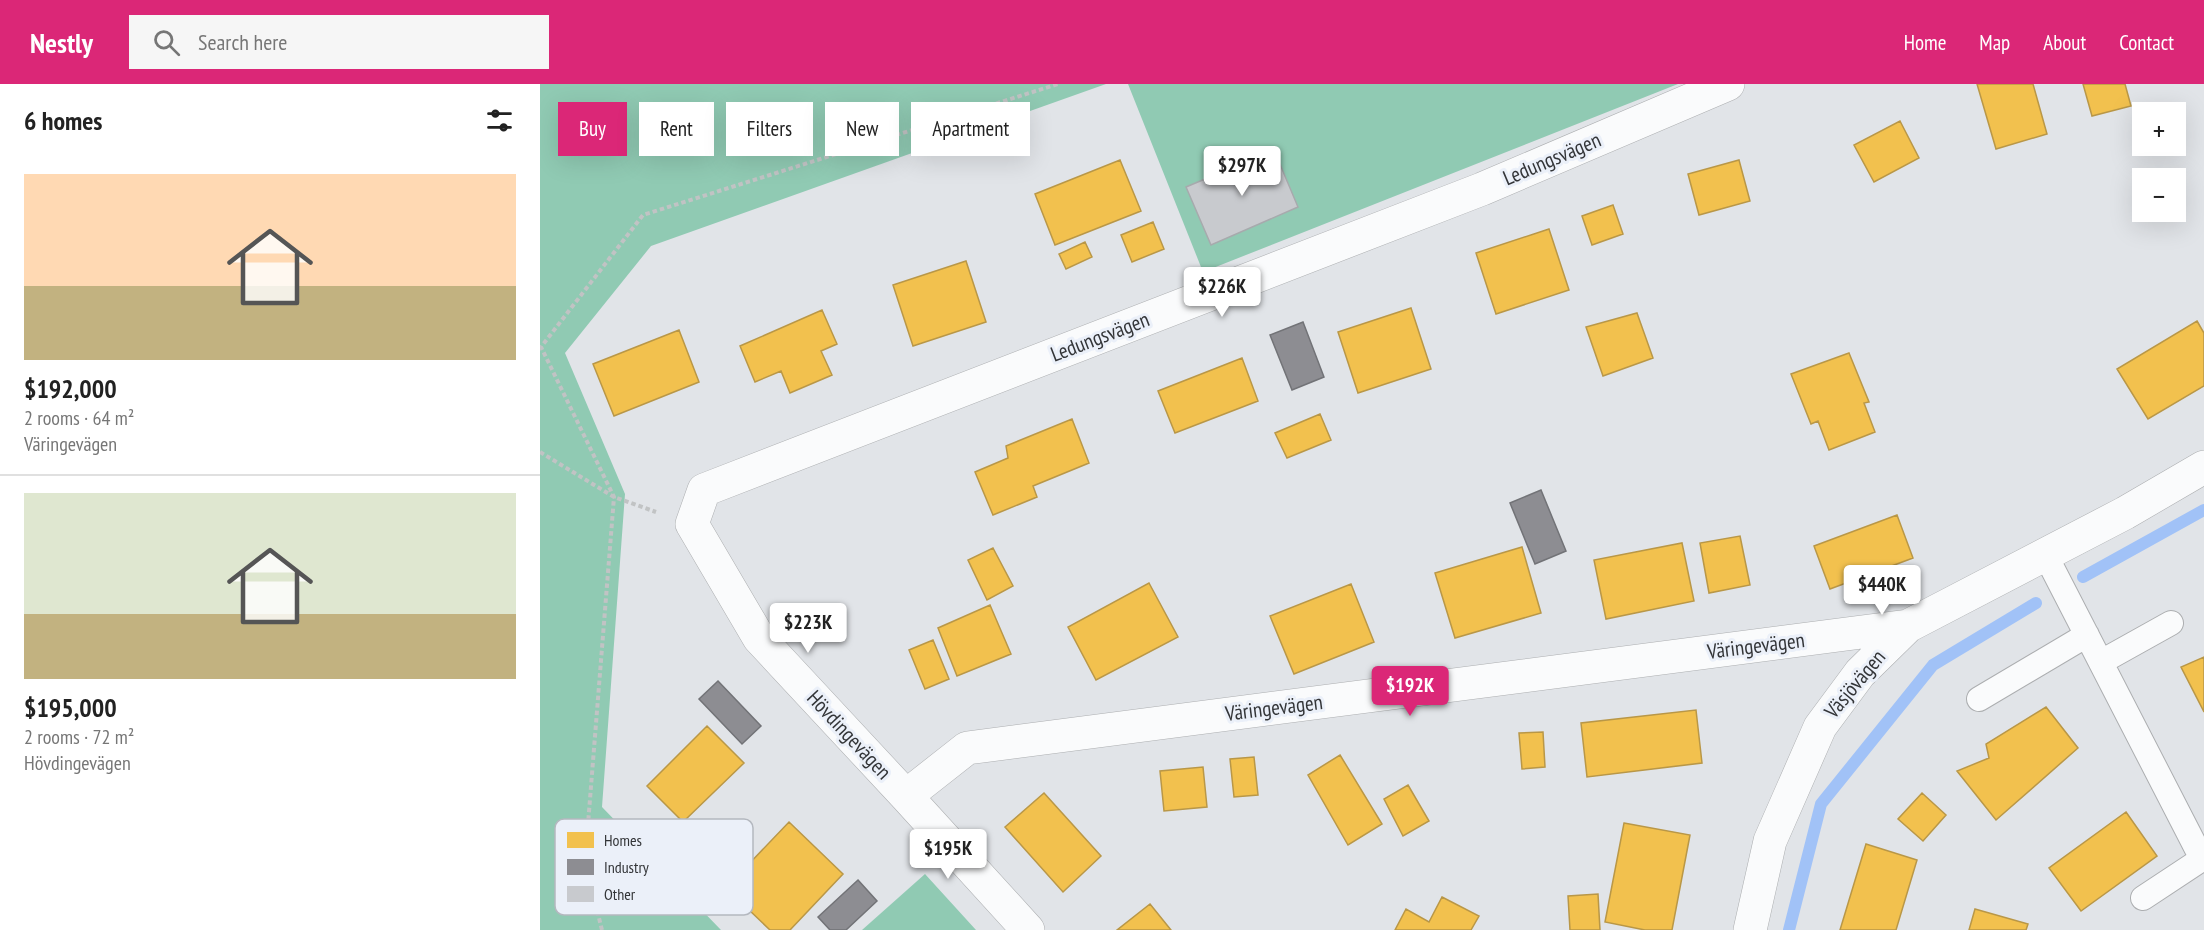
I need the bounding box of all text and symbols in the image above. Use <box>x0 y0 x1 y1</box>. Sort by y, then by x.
search box <box>129 15 549 69</box>
text: Nestly <box>30 24 93 61</box>
icon: search <box>150 26 183 59</box>
text: Search here <box>198 28 287 56</box>
text: Home <box>1904 29 1946 56</box>
text: Map <box>1979 29 2010 56</box>
text: About <box>2043 29 2086 56</box>
text: Contact <box>2119 29 2174 56</box>
chip: Buy <box>558 102 627 156</box>
chip: Rent <box>639 102 714 156</box>
chip: Filters <box>726 102 813 156</box>
chip: New <box>825 102 899 156</box>
chip: Apartment <box>911 102 1030 156</box>
map controls <box>2132 102 2186 222</box>
button: + <box>2132 102 2186 156</box>
text: 6 homes <box>24 104 102 137</box>
icon: filters <box>483 104 516 137</box>
street label: Ledungsvägen <box>1499 126 1605 191</box>
pin: $297K <box>1200 146 1284 197</box>
text: $297K <box>1218 152 1266 178</box>
button: − <box>2132 168 2186 222</box>
icon: home <box>216 213 324 321</box>
pin: $226K <box>1180 267 1264 318</box>
text: $226K <box>1198 273 1246 299</box>
street label: Ledungsvägen <box>1047 305 1153 368</box>
text: $192,000 <box>24 372 117 405</box>
text: 2 rooms · 64 m² <box>24 405 134 431</box>
text: Väringevägen <box>24 431 117 457</box>
icon: home <box>216 532 324 640</box>
pin: $440K <box>1840 565 1924 616</box>
text: $440K <box>1858 571 1906 597</box>
pin: $223K <box>766 603 850 654</box>
text: $223K <box>784 609 832 635</box>
street label: Väringevägen <box>1705 626 1806 665</box>
street label: Väsjövägen <box>1817 644 1891 724</box>
pin: $192K <box>1368 666 1452 717</box>
text: $192K <box>1386 672 1434 698</box>
street label: Hövdingevägen <box>801 684 897 785</box>
street label: Väringevägen <box>1223 688 1324 727</box>
text: $195,000 <box>24 691 117 724</box>
text: 2 rooms · 72 m² <box>24 724 134 750</box>
text: Hövdingevägen <box>24 750 131 776</box>
legend <box>555 819 753 915</box>
pin: $195K <box>906 829 990 880</box>
text: Homes <box>604 830 642 850</box>
text: $195K <box>924 835 972 861</box>
text: Industry <box>604 857 649 877</box>
text: Other <box>604 884 636 904</box>

